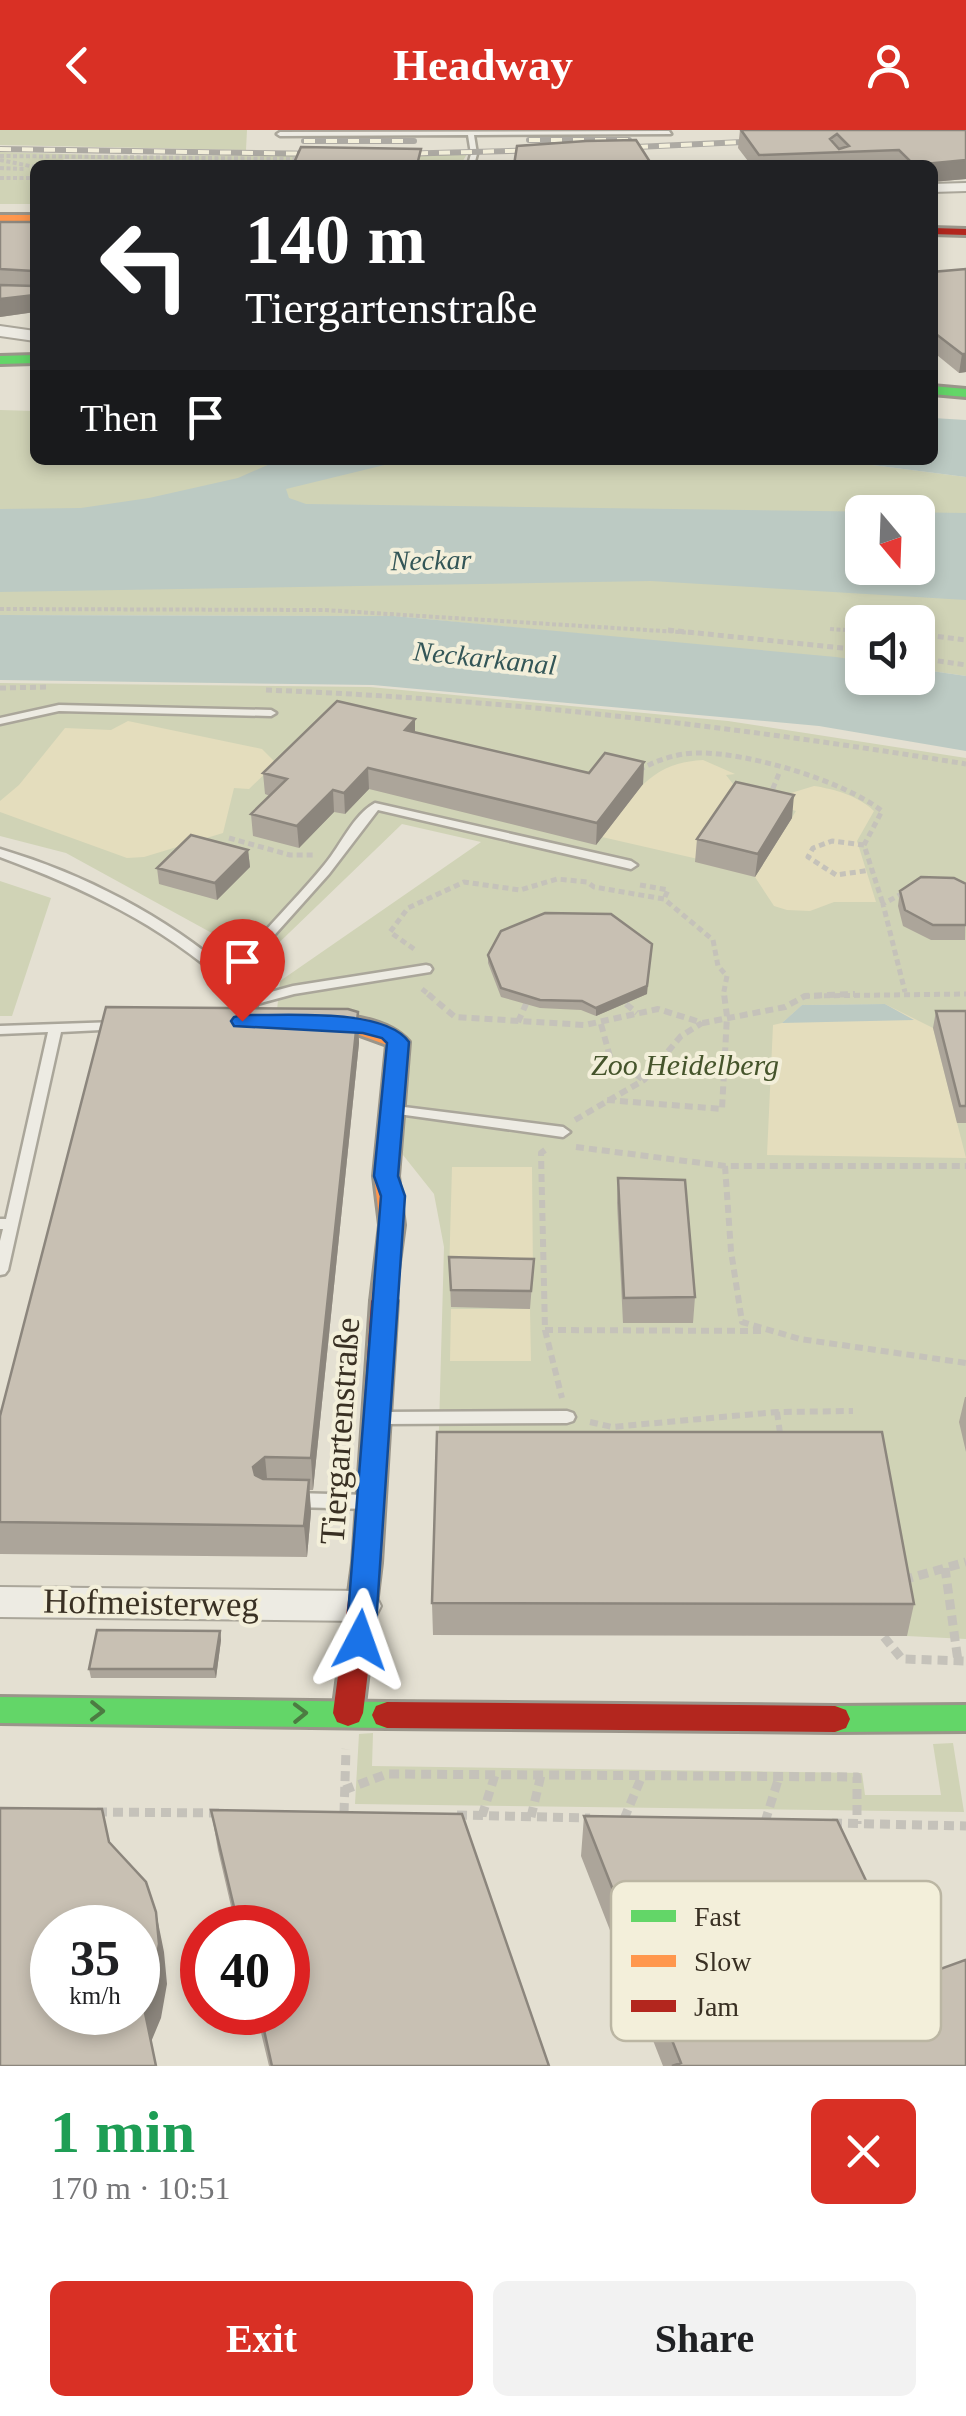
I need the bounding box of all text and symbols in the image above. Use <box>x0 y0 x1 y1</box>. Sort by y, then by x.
icon: back <box>50 38 105 93</box>
icon: person <box>861 38 916 93</box>
text: Headway <box>393 40 573 90</box>
icon: left <box>80 200 210 330</box>
text: 140 m <box>245 201 426 278</box>
text: Tiergartenstraße <box>245 283 537 333</box>
icon: arrive <box>178 390 233 445</box>
text: Then <box>80 397 158 439</box>
north arrow <box>845 495 935 585</box>
map controls <box>845 495 935 695</box>
water label: Neckar <box>389 544 472 576</box>
button: sound <box>845 605 935 695</box>
water label: Neckarkanal <box>411 635 558 681</box>
pin <box>200 919 285 1022</box>
icon: arrive <box>215 934 270 989</box>
park label: Zoo Heidelberg <box>591 1048 779 1081</box>
street label: Tiergartenstraße <box>313 1316 367 1546</box>
street label: Hofmeisterweg <box>43 1582 259 1624</box>
position arrow <box>308 1588 412 1692</box>
one-way arrow <box>90 1701 106 1722</box>
one-way arrow <box>292 1702 308 1724</box>
legend <box>611 1881 941 2041</box>
text: Fast <box>694 1901 741 1932</box>
speed limit sign: 40 <box>180 1905 310 2035</box>
text: 35 <box>70 1930 120 1986</box>
text: Slow <box>694 1946 752 1977</box>
text: km/h <box>69 1982 121 2009</box>
text: Jam <box>694 1991 739 2022</box>
text: 1 min <box>50 2099 195 2165</box>
button: close <box>811 2099 916 2204</box>
text: 170 m · 10:51 <box>50 2170 230 2206</box>
button: Exit <box>50 2281 473 2396</box>
button: Share <box>493 2281 916 2396</box>

